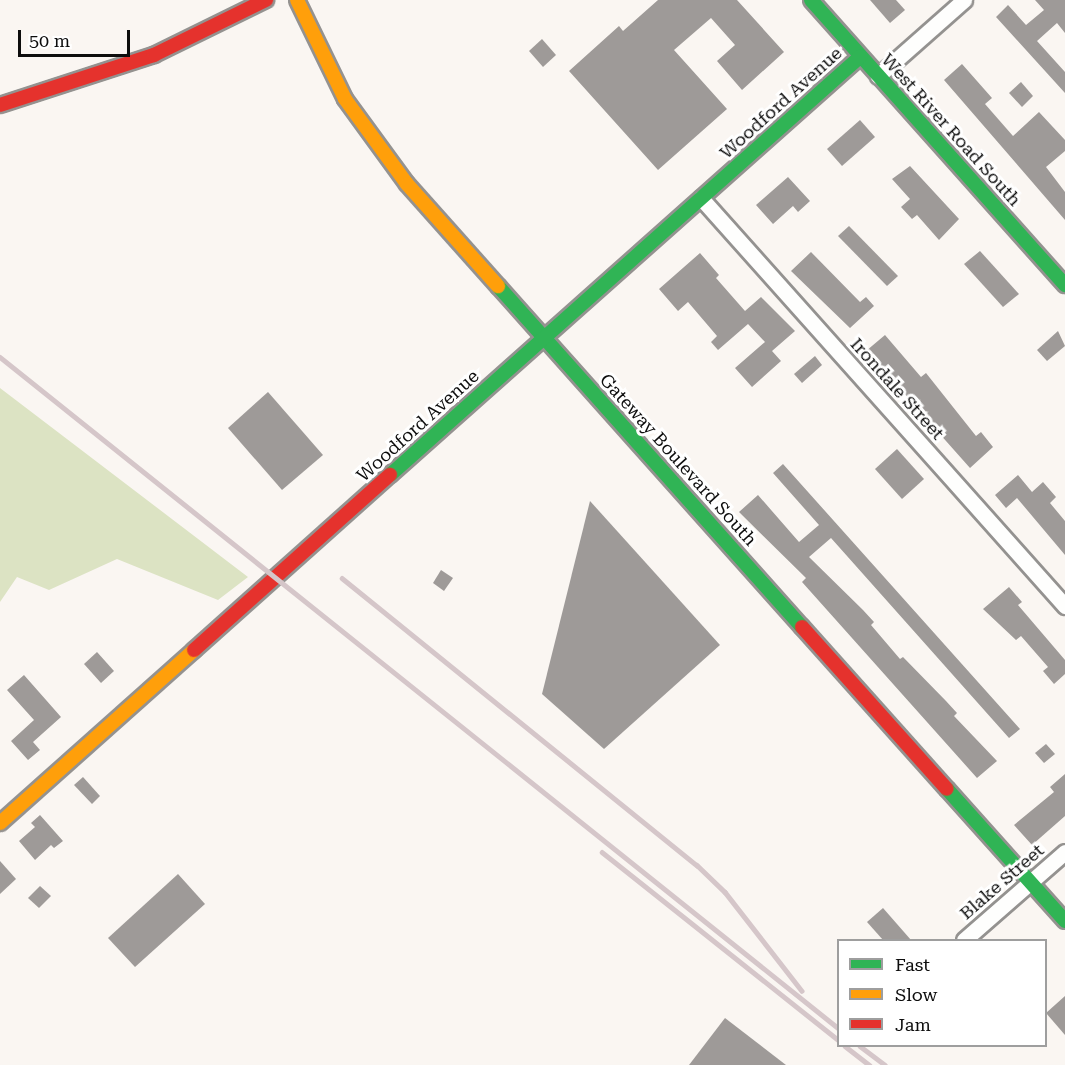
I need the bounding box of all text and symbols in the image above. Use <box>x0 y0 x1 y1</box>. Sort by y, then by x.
scale bar <box>21 18 134 56</box>
text: 50 m <box>29 30 70 51</box>
street label: Woodford Avenue <box>715 42 847 164</box>
street label: West River Road South <box>877 49 1025 211</box>
street label: Irondale Street <box>846 334 948 444</box>
street label: Woodford Avenue <box>352 365 484 487</box>
street label: Gateway Boulevard South <box>595 369 761 551</box>
street label: Blake Street <box>956 840 1048 924</box>
legend <box>837 939 1047 1047</box>
text: Fast <box>895 954 930 975</box>
text: Slow <box>895 984 937 1005</box>
text: Jam <box>895 1014 931 1035</box>

